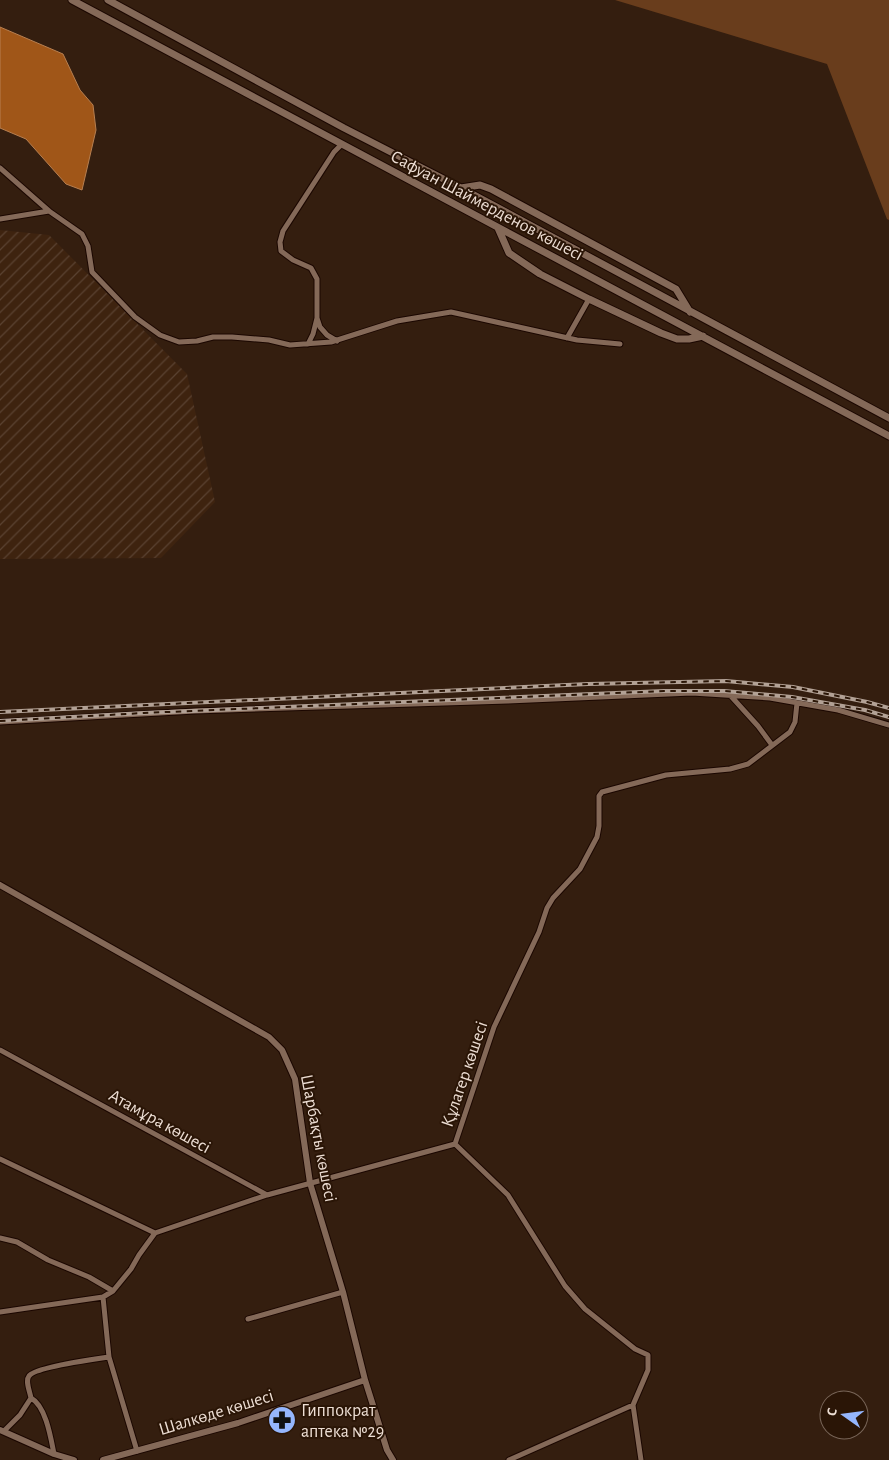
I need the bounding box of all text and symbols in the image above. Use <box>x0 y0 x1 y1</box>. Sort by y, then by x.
street label: Сафуан Шаймерденов көшесі <box>387 147 586 264</box>
street label: Құлагер көшесі <box>438 1019 491 1130</box>
street label: Шарбақты көшесі <box>297 1073 340 1203</box>
street label: Атамұра көшесі <box>106 1087 213 1157</box>
street label: Шалкөде көшесі <box>157 1387 276 1439</box>
north arrow <box>819 1390 869 1440</box>
place label: Гиппократ аптека №29 <box>301 1402 384 1441</box>
pharmacy icon: Гиппократ аптека №29 <box>267 1405 297 1435</box>
text: С <box>825 1406 840 1418</box>

